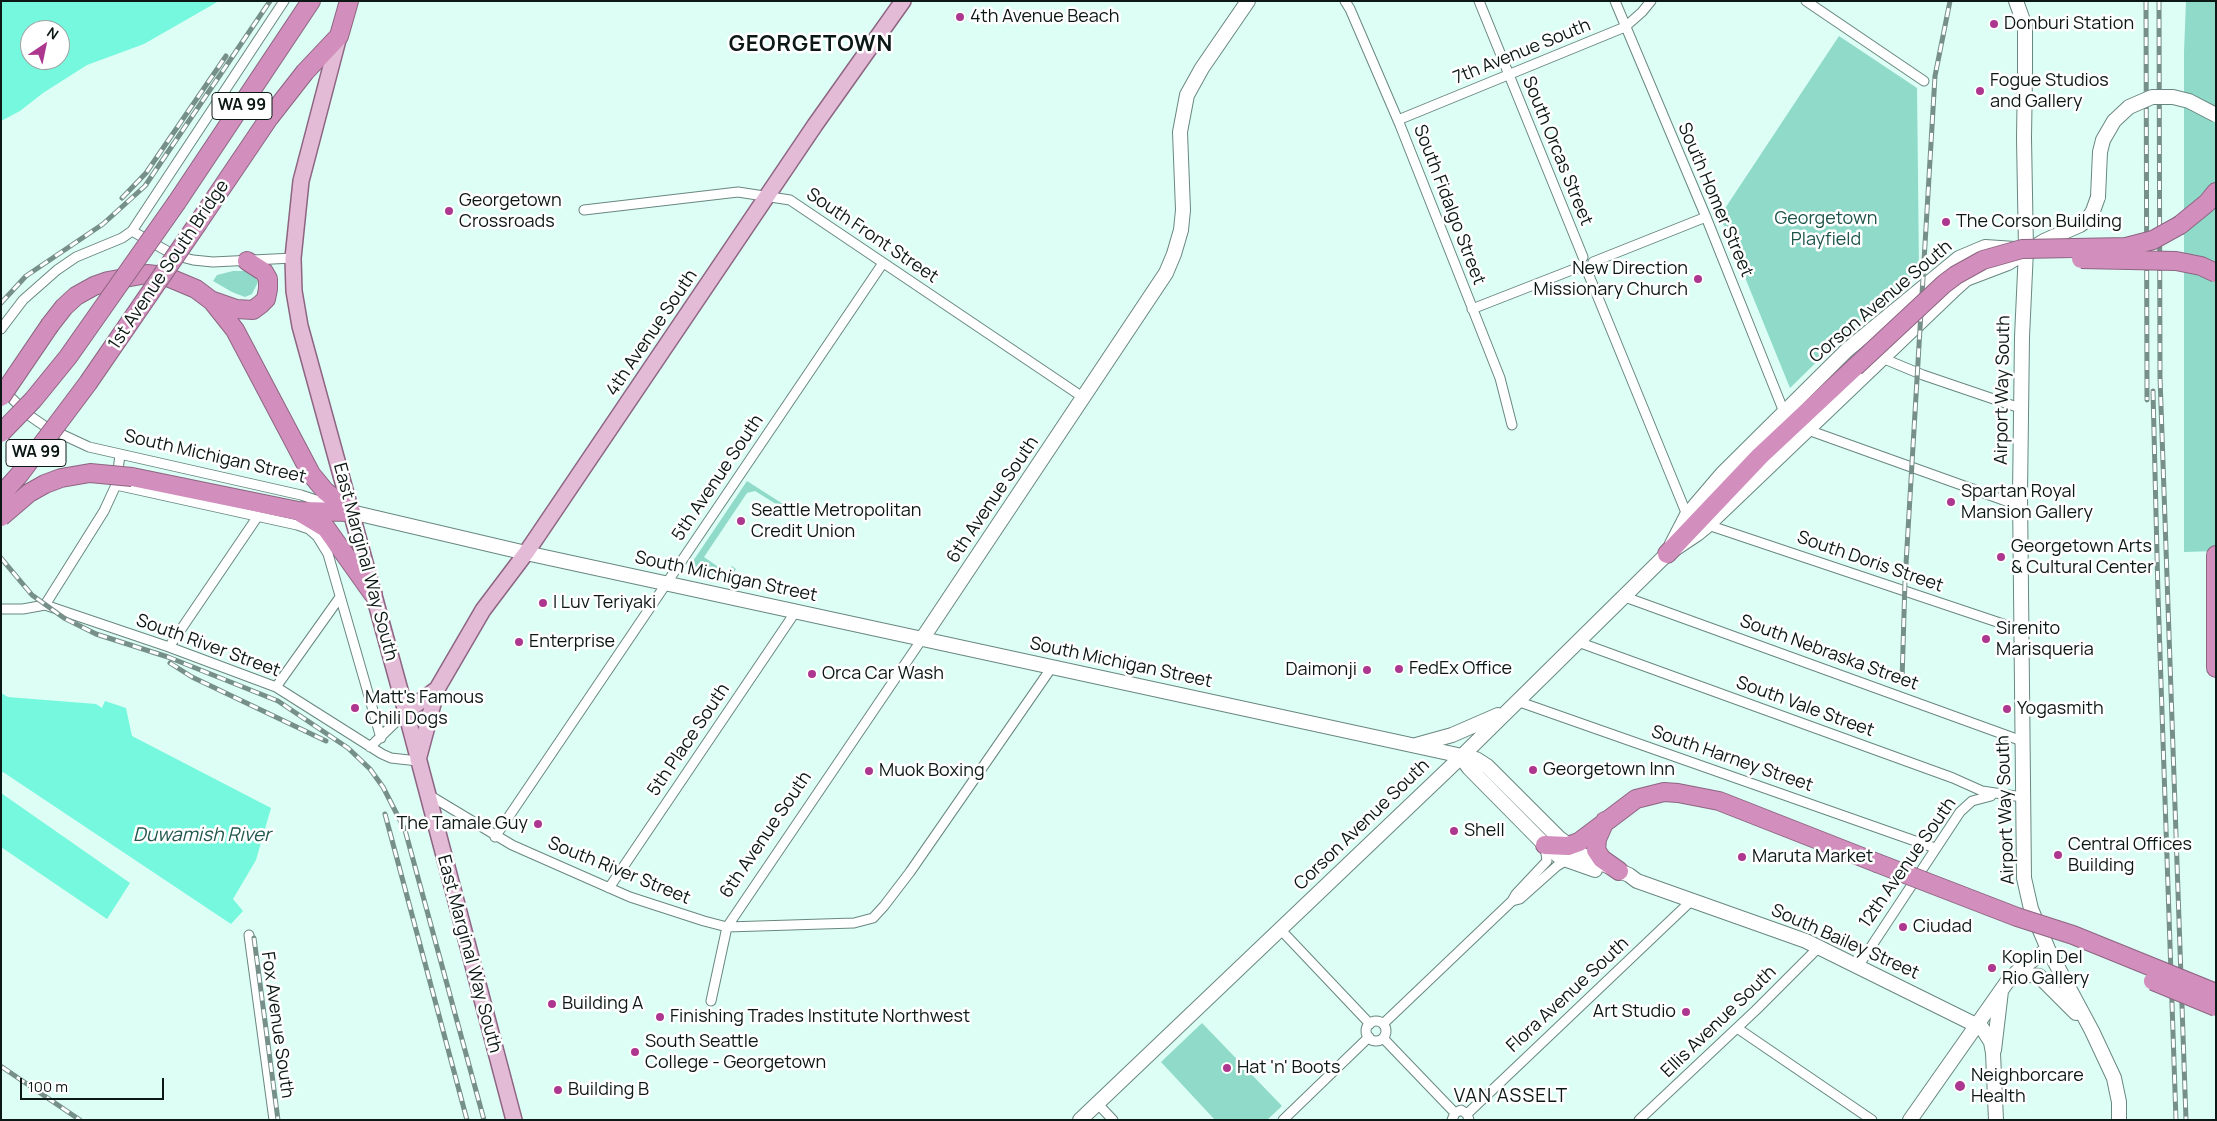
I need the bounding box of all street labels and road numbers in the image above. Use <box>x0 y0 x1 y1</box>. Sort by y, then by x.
street label: 7th Avenue South <box>1450 15 1594 89</box>
street label: South Orcas Street <box>1517 73 1597 229</box>
road number: WA 99 <box>212 92 272 120</box>
street label: South Homer Street <box>1673 120 1757 280</box>
street label: South Fidalgo Street <box>1408 122 1490 288</box>
street label: 1st Avenue South Bridge <box>104 176 234 354</box>
street label: South Front Street <box>802 184 942 288</box>
street label: Corson Avenue South <box>1805 236 1957 368</box>
street label: 4th Avenue South <box>602 266 702 400</box>
street label: Airport Way South <box>1991 315 2015 465</box>
street label: 5th Avenue South <box>668 411 768 545</box>
street label: South Michigan Street <box>122 426 308 488</box>
street label: 6th Avenue South <box>943 433 1043 567</box>
road number: WA 99 <box>6 439 66 466</box>
street label: East Marginal Way South <box>328 461 402 663</box>
street label: South Doris Street <box>1794 527 1946 597</box>
street label: South Michigan Street <box>633 547 819 607</box>
street label: South River Street <box>133 610 283 682</box>
street label: South Nebraska Street <box>1737 611 1921 695</box>
street label: South Michigan Street <box>1028 633 1214 693</box>
street label: South Vale Street <box>1733 672 1877 742</box>
street label: 5th Place South <box>643 680 735 800</box>
street label: South Harney Street <box>1648 721 1816 797</box>
street label: Airport Way South <box>1993 735 2019 885</box>
street label: Corson Avenue South <box>1290 755 1434 895</box>
street label: 6th Avenue South <box>716 768 816 902</box>
street label: 12th Avenue South <box>1855 794 1961 932</box>
street label: South River Street <box>545 833 693 909</box>
street label: East Marginal Way South <box>432 853 506 1055</box>
street label: South Bailey Street <box>1768 900 1922 984</box>
street label: Flora Avenue South <box>1502 933 1634 1057</box>
street label: Fox Avenue South <box>256 950 298 1100</box>
street label: Ellis Avenue South <box>1657 962 1781 1082</box>

